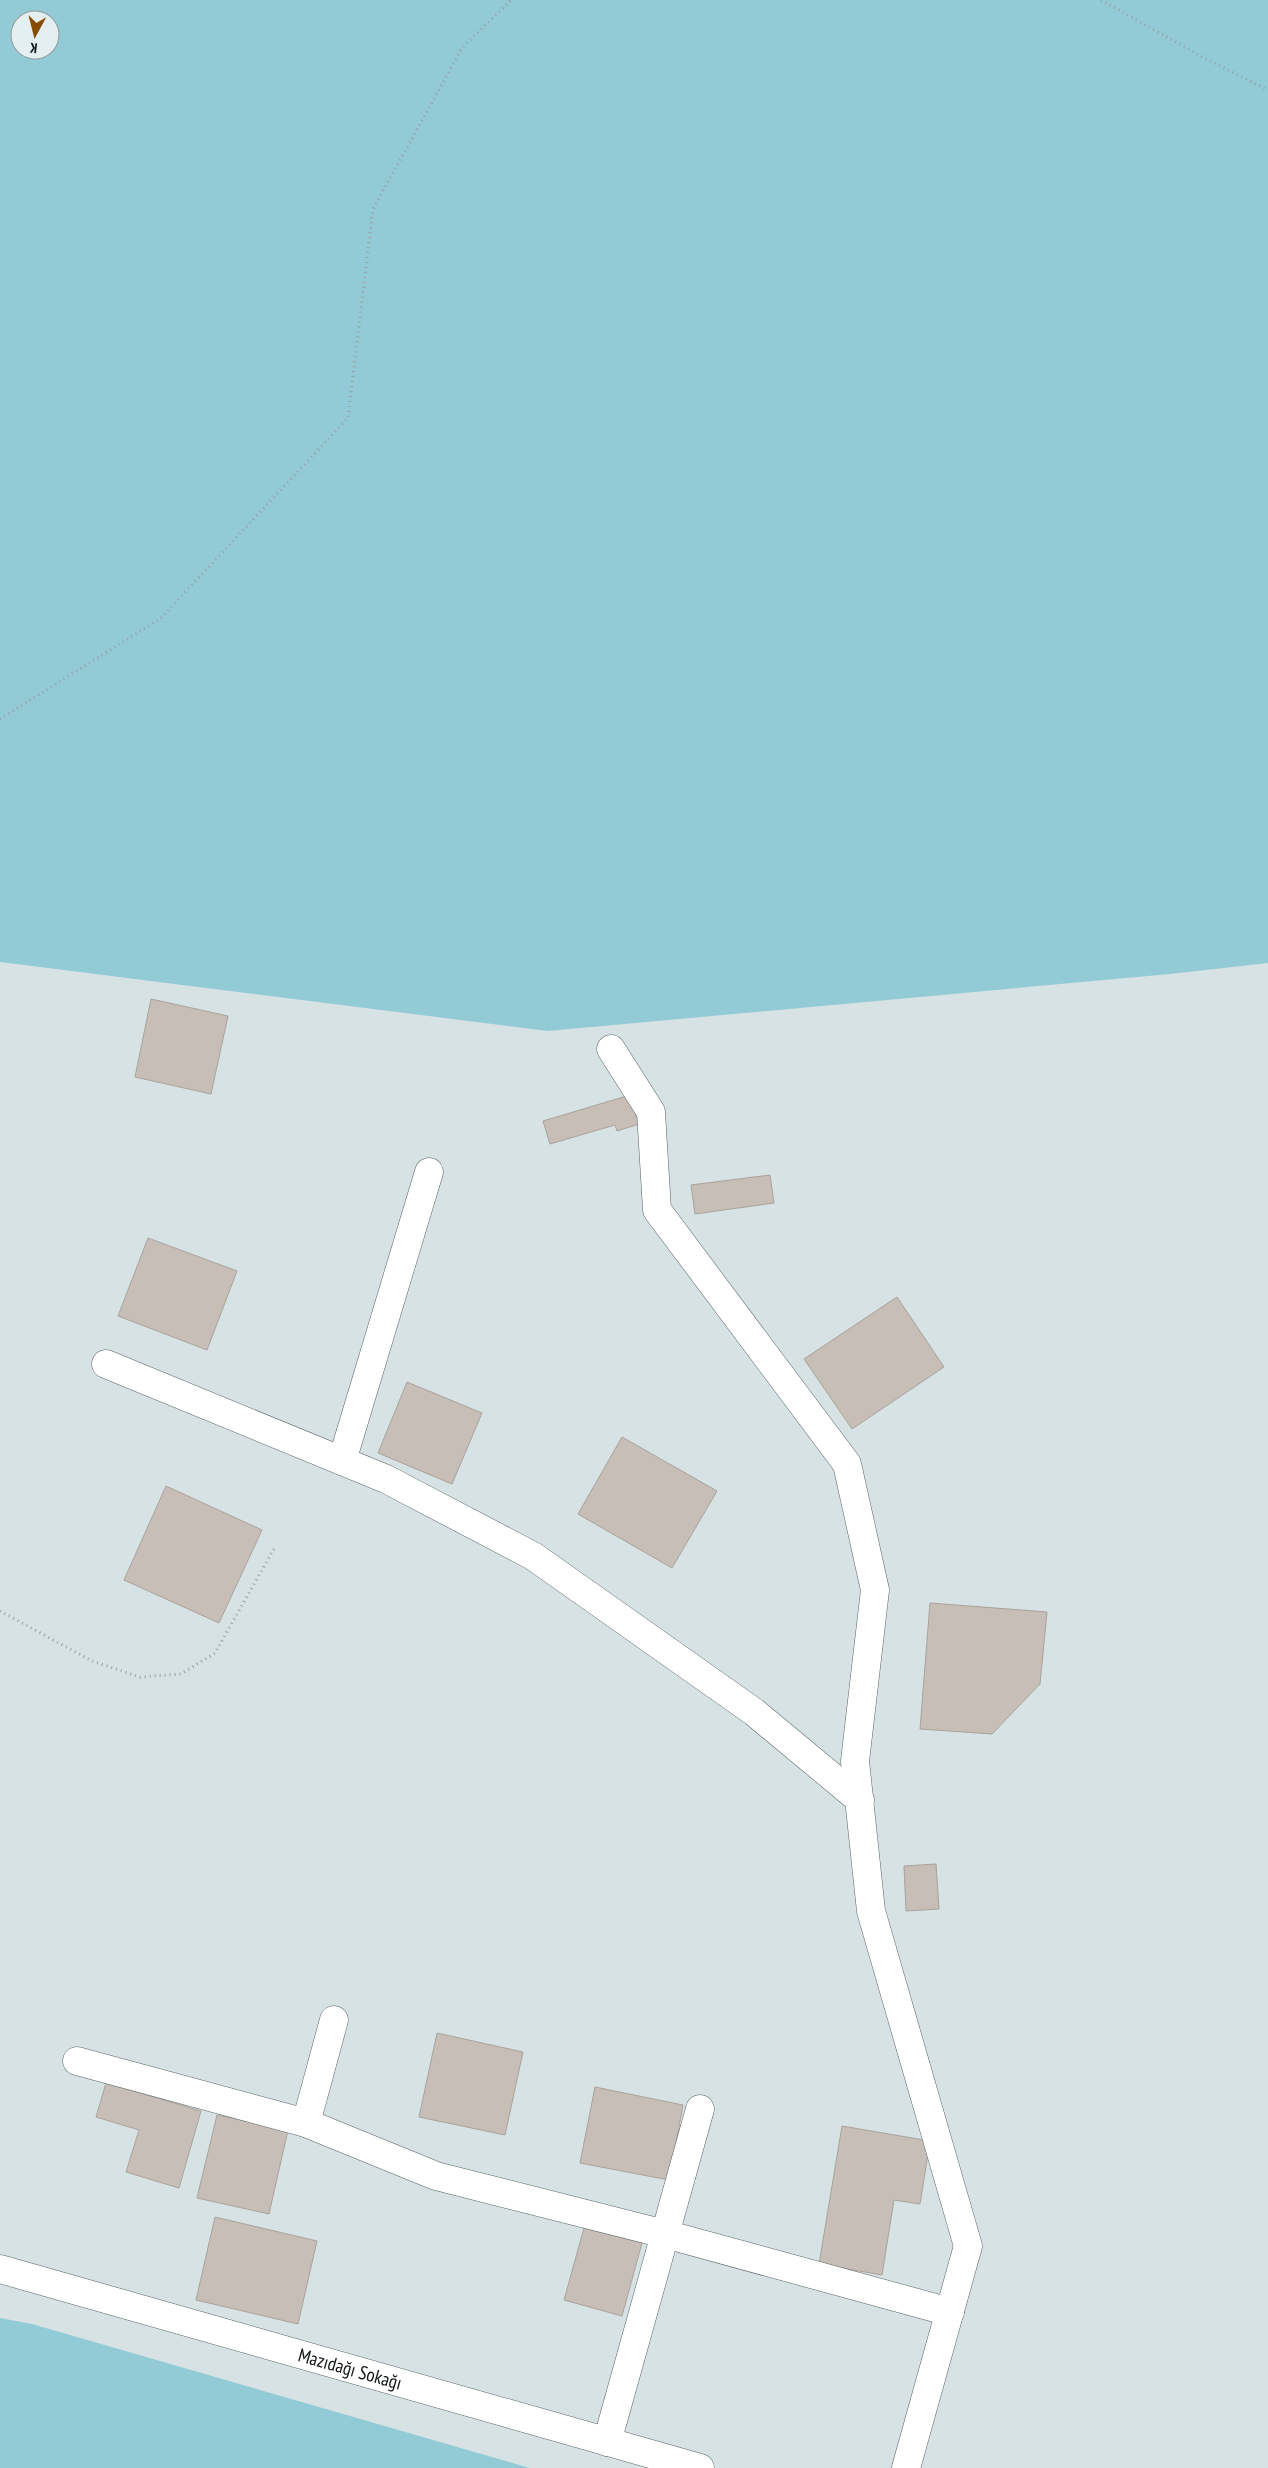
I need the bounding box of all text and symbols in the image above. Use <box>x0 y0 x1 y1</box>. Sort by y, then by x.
north arrow <box>10 10 60 60</box>
text: K <box>28 38 38 57</box>
street label: Mazıdağı Sokağı <box>296 2342 405 2395</box>

